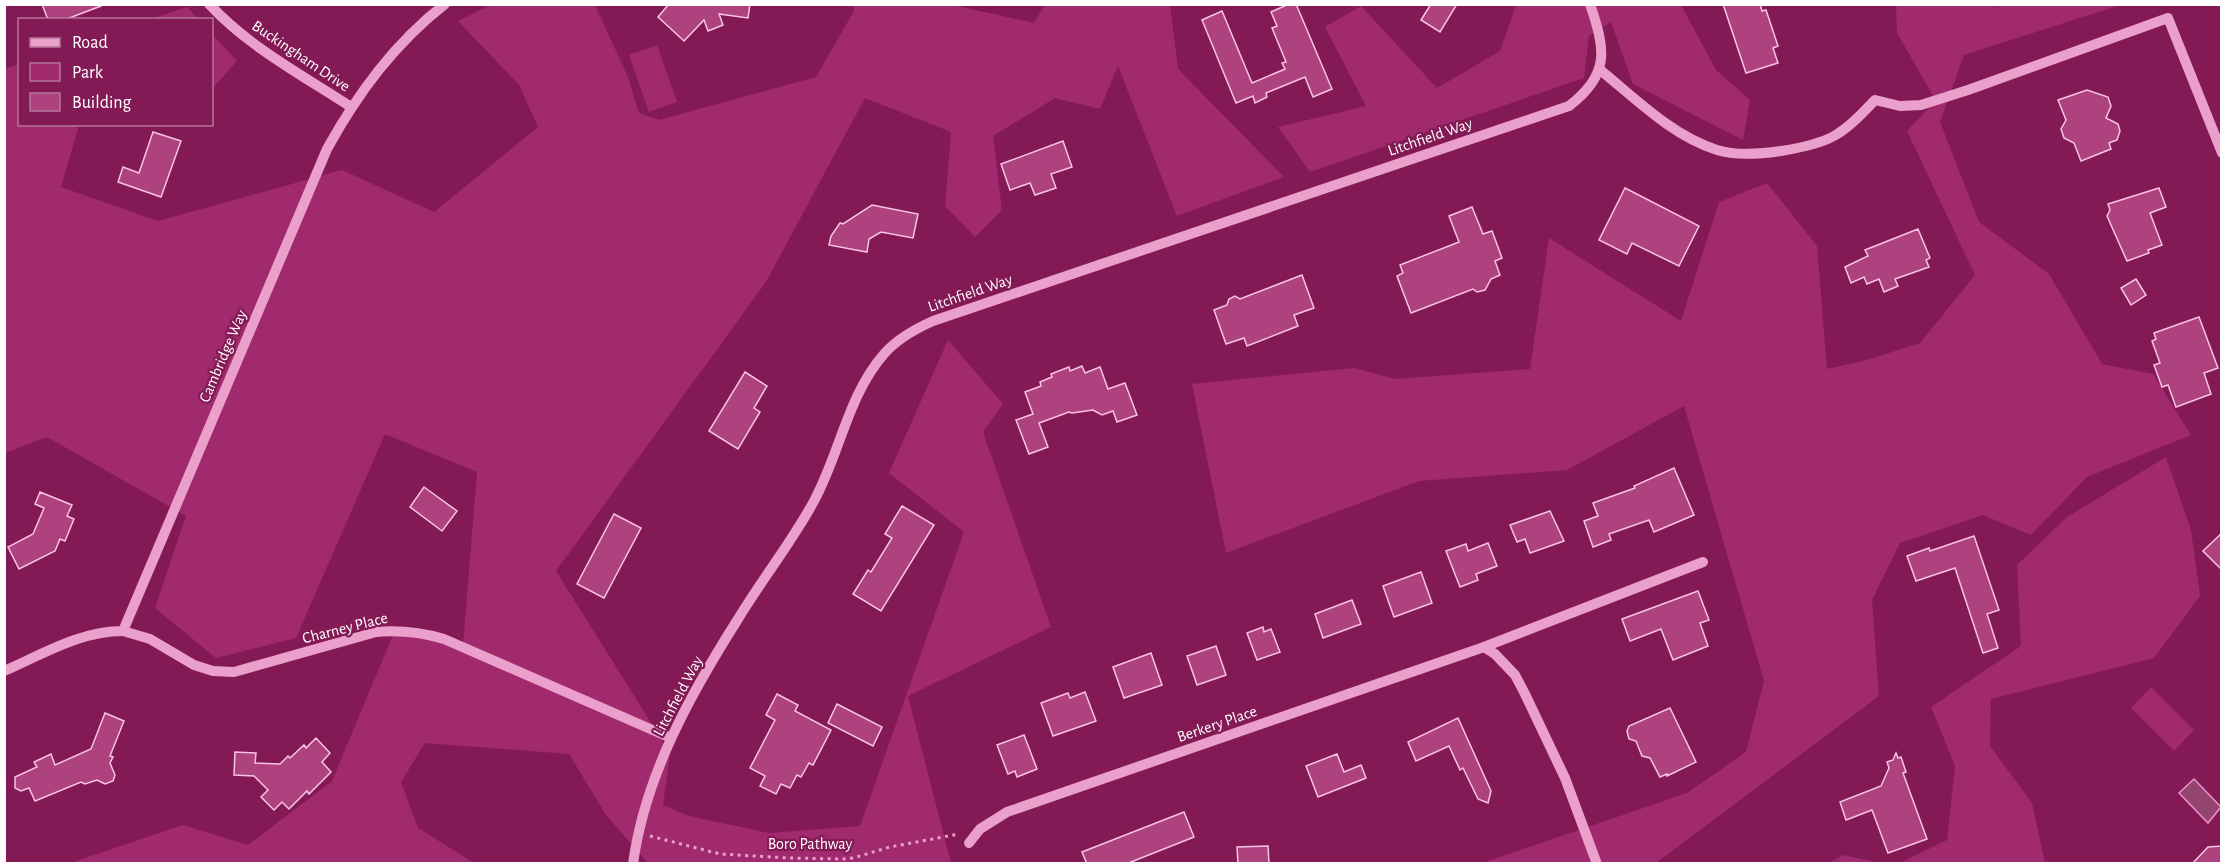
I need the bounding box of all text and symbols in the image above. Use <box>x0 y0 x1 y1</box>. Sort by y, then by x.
street label: Buckingham Drive <box>249 17 353 95</box>
legend <box>18 18 213 126</box>
text: Road <box>72 34 108 52</box>
text: Park <box>72 64 104 82</box>
text: Building <box>72 94 132 112</box>
street label: Litchfield Way <box>1386 115 1475 160</box>
street label: Litchfield Way <box>926 271 1015 316</box>
street label: Cambridge Way <box>196 307 251 405</box>
street label: Charney Place <box>301 610 390 647</box>
street label: Litchfield Way <box>650 653 707 739</box>
street label: Berkery Place <box>1175 703 1259 746</box>
street label: Boro Pathway <box>768 836 853 853</box>

